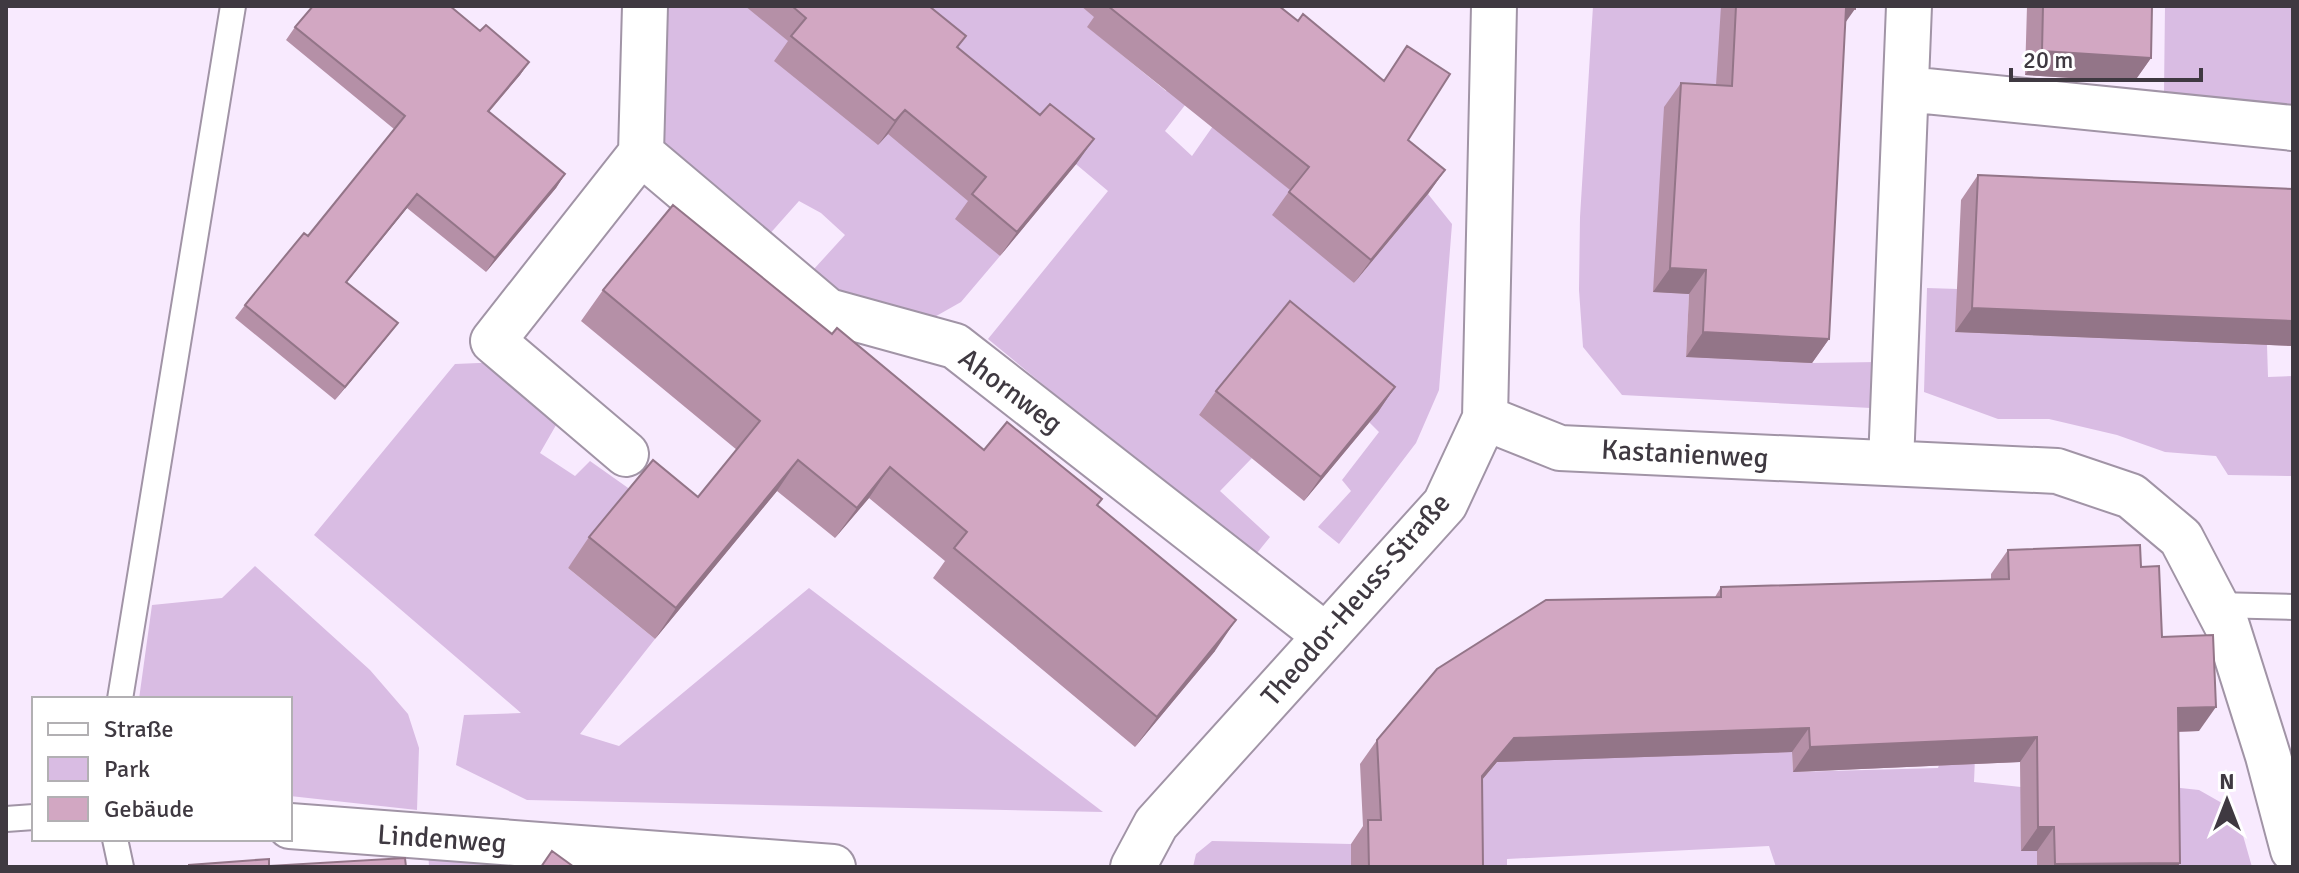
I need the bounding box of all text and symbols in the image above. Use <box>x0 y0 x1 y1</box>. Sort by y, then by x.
scale bar <box>2011 32 2201 82</box>
text: 20 m <box>2023 45 2073 75</box>
street label: Ahornweg <box>952 341 1069 441</box>
street label: Kastanienweg <box>1600 433 1769 475</box>
street label: Theodor-Heuss-Straße <box>1254 486 1457 713</box>
legend <box>32 697 292 841</box>
text: Straße <box>104 714 174 744</box>
text: Park <box>104 754 150 784</box>
north arrow <box>2187 761 2267 841</box>
text: N <box>2219 768 2235 795</box>
text: Gebäude <box>104 794 194 824</box>
street label: Lindenweg <box>376 818 508 860</box>

